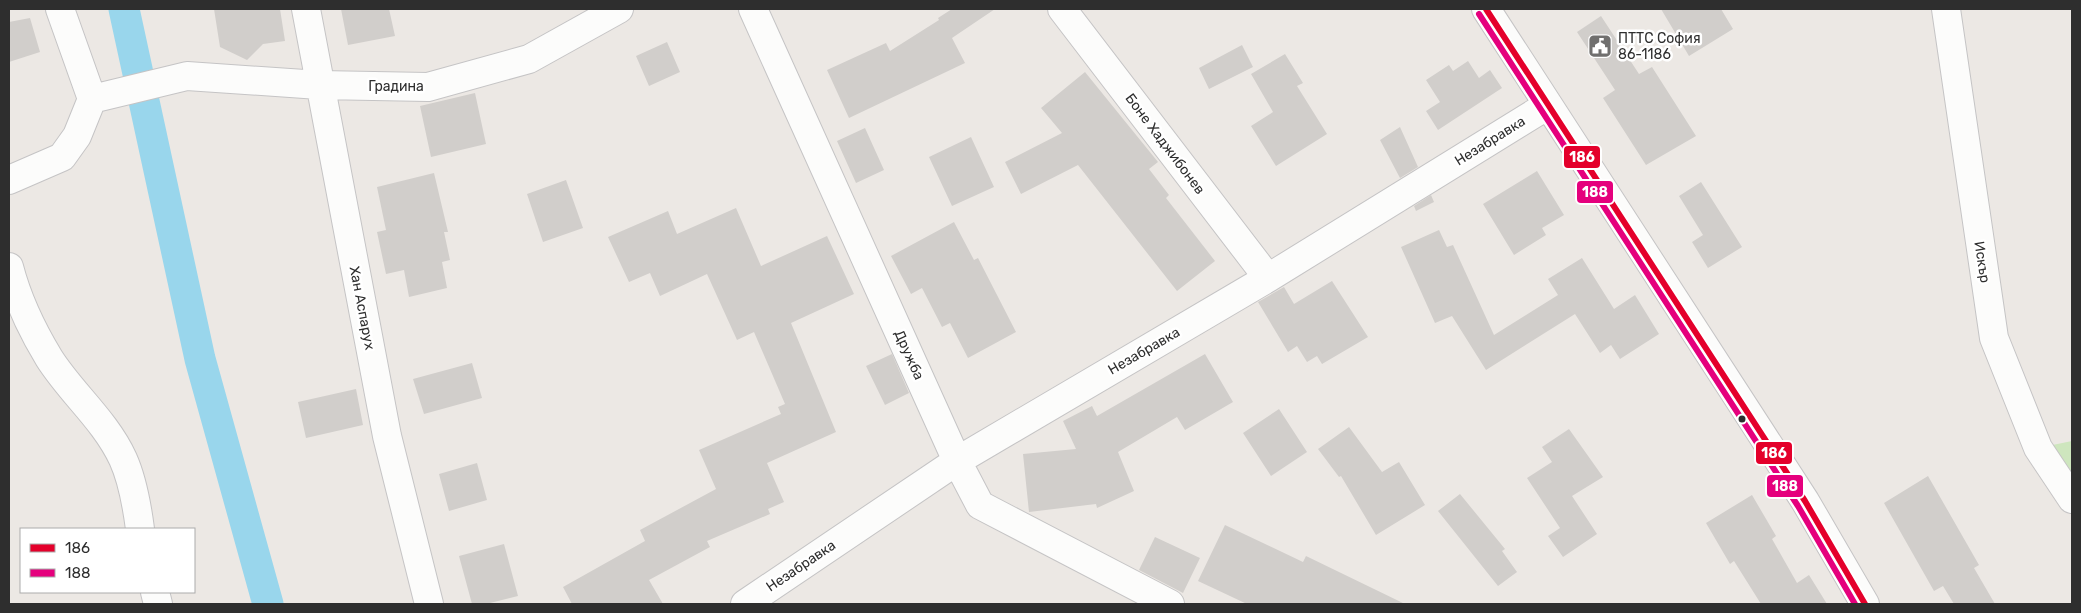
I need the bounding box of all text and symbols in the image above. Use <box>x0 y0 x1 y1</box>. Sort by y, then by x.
place label: ПТТС София 86-1186 <box>1618 30 1701 63</box>
public building icon: ПТТС София 86-1186 <box>1587 33 1613 59</box>
street label: Градина <box>368 78 424 95</box>
street label: Боне Хаджибонев <box>1122 90 1209 198</box>
street label: Незабравка <box>1452 113 1528 169</box>
line badge: 186 <box>1563 145 1601 169</box>
text: 186 <box>1569 149 1595 166</box>
line badge: 188 <box>1576 180 1614 204</box>
text: 188 <box>1582 184 1608 201</box>
street label: Искър <box>1970 240 1994 284</box>
street label: Хан Аспарух <box>346 265 379 352</box>
street label: Незабравка <box>1105 324 1183 378</box>
street label: Дружба <box>891 327 927 383</box>
unlabelled marker <box>1737 414 1747 424</box>
line badge: 186 <box>1755 441 1793 465</box>
text: 186 <box>1761 445 1787 462</box>
line badge: 188 <box>1766 474 1804 498</box>
text: 188 <box>1772 478 1798 495</box>
legend <box>20 528 195 593</box>
street label: Незабравка <box>763 537 839 595</box>
text: 186 <box>65 539 90 557</box>
text: 188 <box>65 564 91 582</box>

